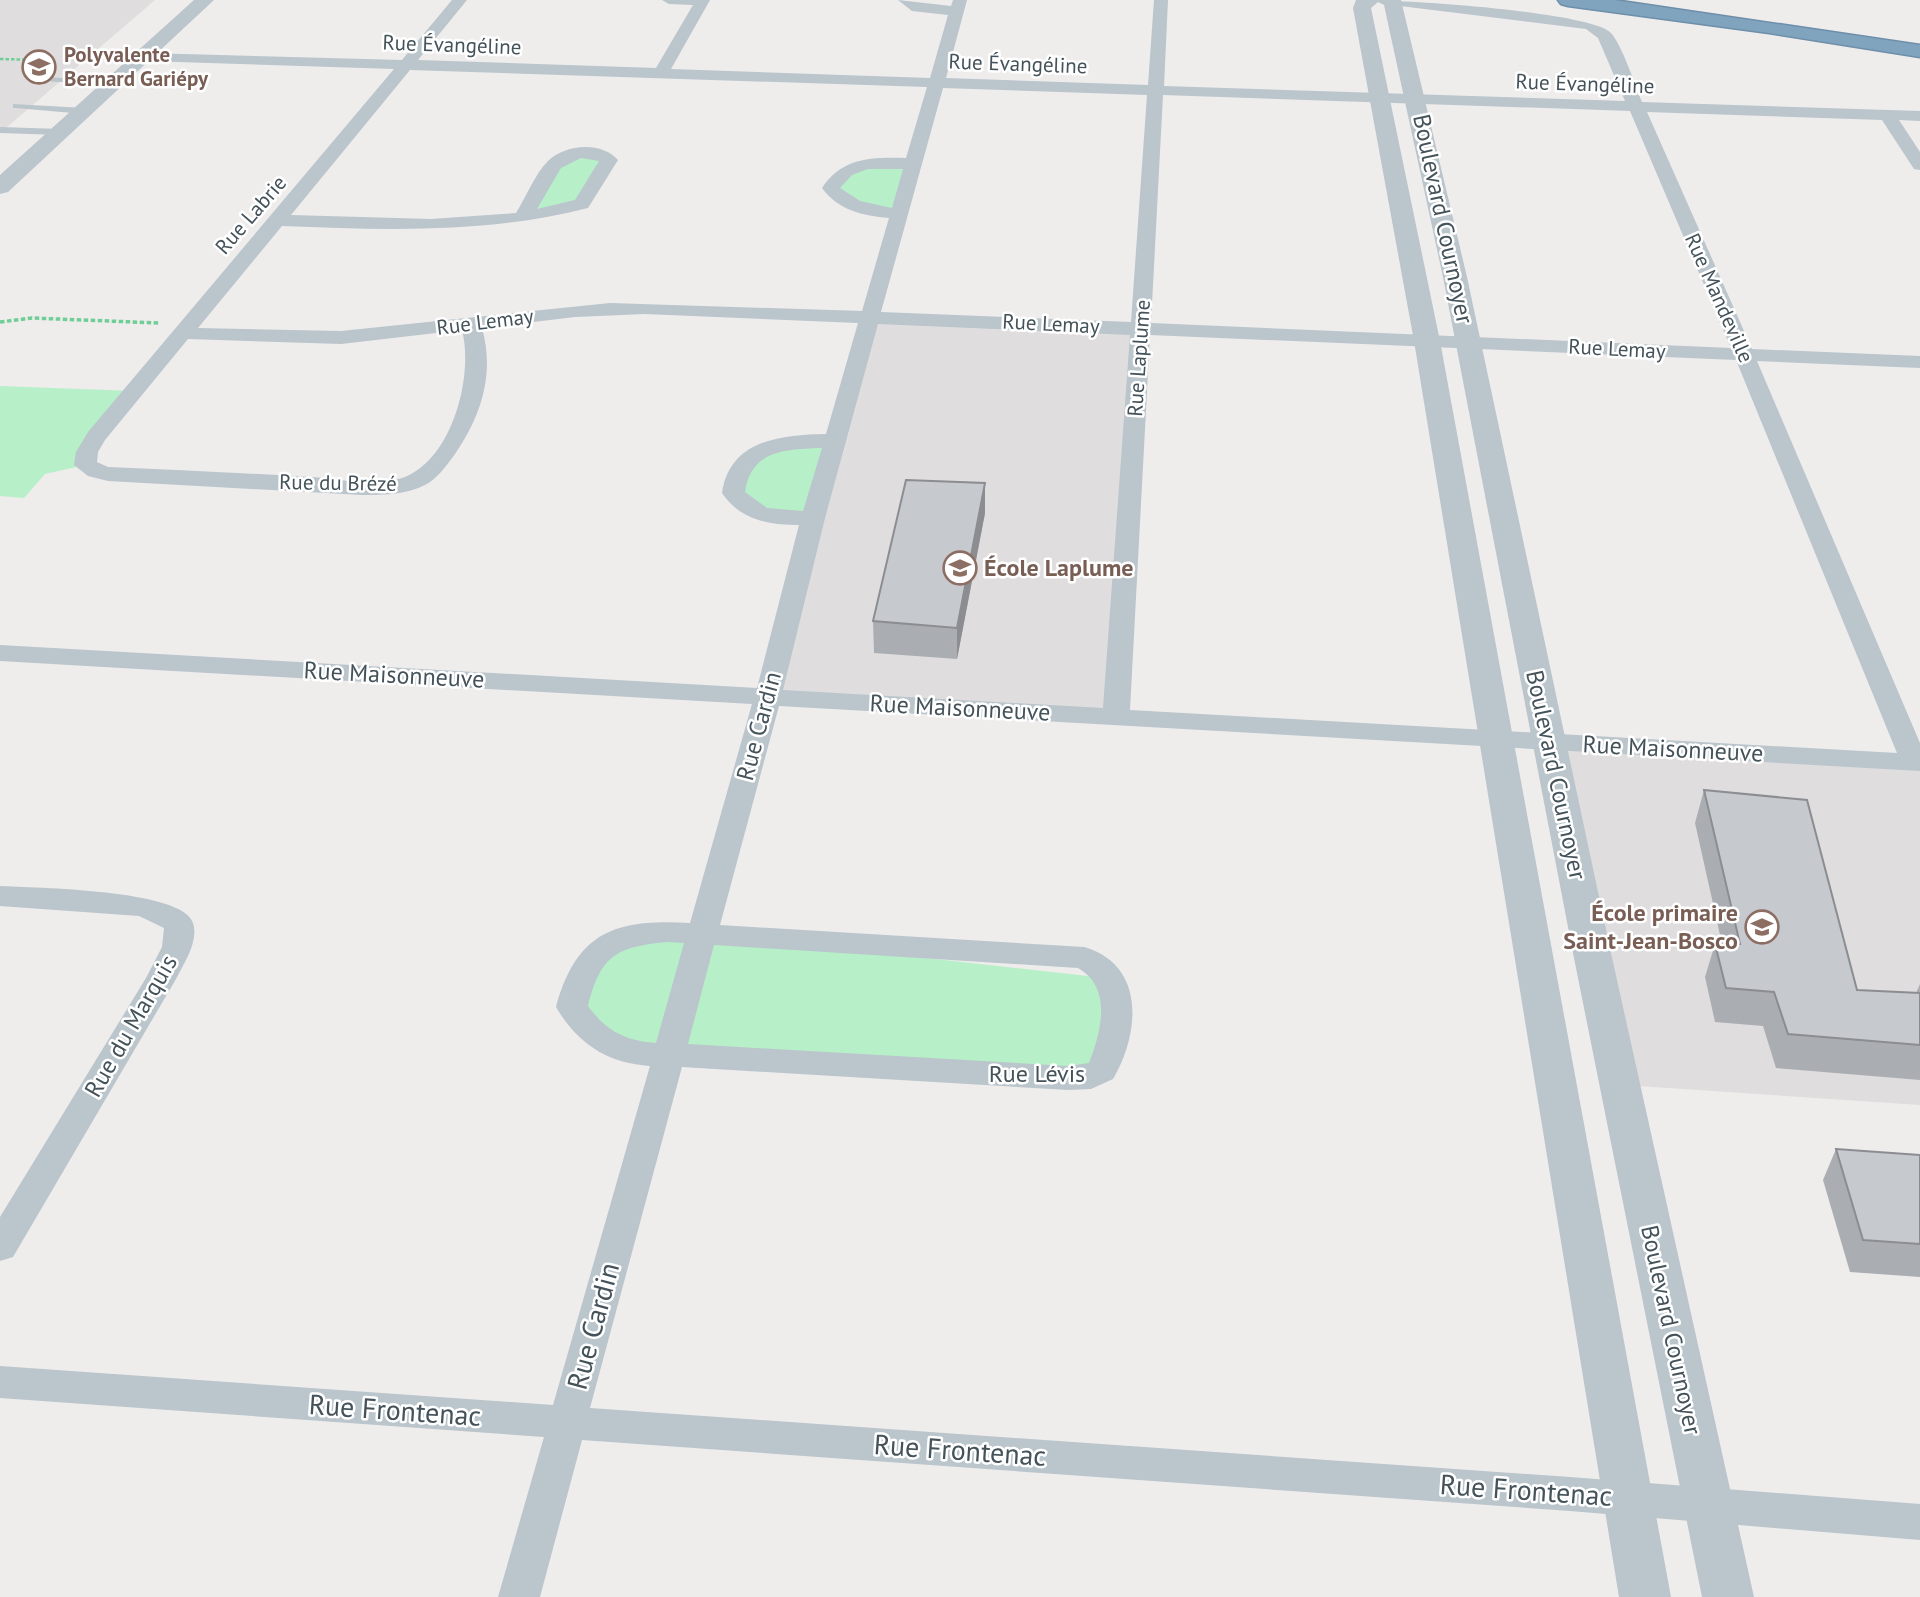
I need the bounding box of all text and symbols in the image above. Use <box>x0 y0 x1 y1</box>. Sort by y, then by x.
street label: Rue Évangéline <box>382 29 522 60</box>
place label: Polyvalente Bernard Gariépy <box>64 41 209 92</box>
school or university icon: Polyvalente Bernard Gariépy <box>20 48 58 86</box>
street label: Rue Évangéline <box>948 48 1088 79</box>
street label: Rue Évangéline <box>1515 68 1655 99</box>
street label: Boulevard Cournoyer <box>1406 111 1481 326</box>
street label: Rue Labrie <box>209 170 292 260</box>
street label: Rue Mandeville <box>1679 229 1760 367</box>
street label: Rue Laplume <box>1121 299 1156 417</box>
street label: Rue Lemay <box>435 302 535 341</box>
street label: Rue Lemay <box>1002 307 1101 340</box>
street label: Rue Lemay <box>1568 332 1667 365</box>
street label: Rue du Brézé <box>279 468 397 497</box>
school or university icon: École Laplume <box>941 549 979 587</box>
place label: École Laplume <box>984 552 1133 583</box>
street label: Rue Maisonneuve <box>303 654 485 695</box>
street label: Boulevard Cournoyer <box>1519 667 1594 882</box>
street label: Rue Cardin <box>729 668 788 784</box>
street label: Rue Maisonneuve <box>869 687 1051 728</box>
street label: Rue Maisonneuve <box>1582 728 1764 769</box>
place label: École primaire Saint-Jean-Bosco <box>1563 897 1738 956</box>
school or university icon: École primaire Saint-Jean-Bosco <box>1743 908 1781 946</box>
street label: Rue du Marquis <box>77 949 184 1102</box>
street label: Rue Lévis <box>989 1058 1085 1089</box>
street label: Boulevard Cournoyer <box>1634 1222 1709 1437</box>
street label: Rue Cardin <box>558 1258 627 1393</box>
street label: Rue Frontenac <box>308 1385 482 1434</box>
street label: Rue Frontenac <box>873 1425 1047 1474</box>
street label: Rue Frontenac <box>1439 1465 1613 1514</box>

